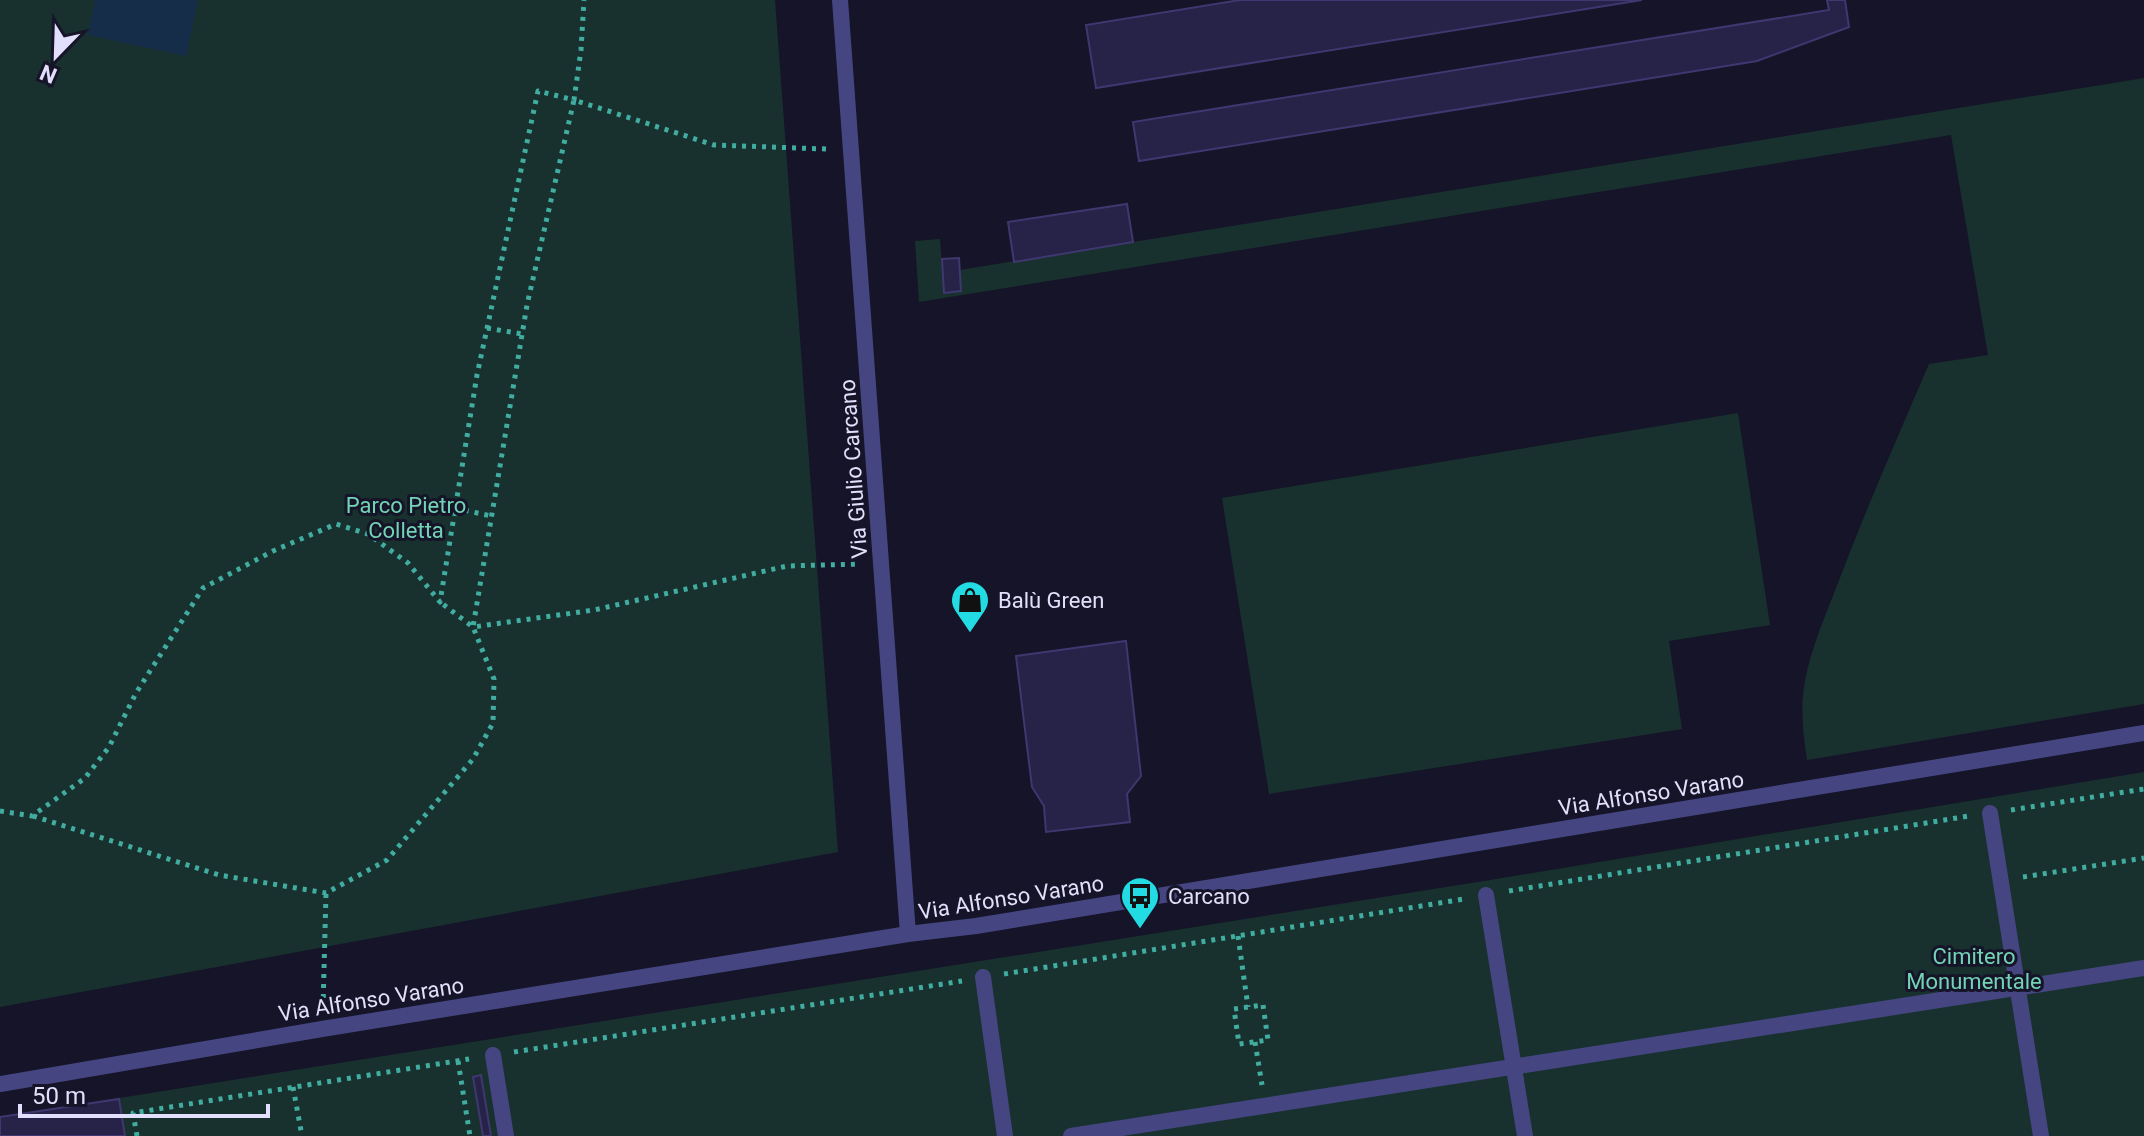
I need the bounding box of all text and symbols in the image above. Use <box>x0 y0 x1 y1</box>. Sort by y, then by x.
north arrow <box>16 16 96 96</box>
text: N <box>36 59 60 88</box>
street label: Via Giulio Carcano <box>835 378 872 559</box>
park label: Parco Pietro Colletta <box>346 493 466 543</box>
shop icon: Balù Green <box>949 579 991 634</box>
place label: Balù Green <box>998 588 1104 613</box>
street label: Via Alfonso Varano <box>1557 766 1746 820</box>
street label: Via Alfonso Varano <box>917 870 1106 924</box>
bus stop icon: Carcano <box>1119 875 1161 930</box>
place label: Carcano <box>1168 884 1250 909</box>
park label: Cimitero Monumentale <box>1906 944 2042 994</box>
street label: Via Alfonso Varano <box>277 972 466 1026</box>
scale bar <box>20 1068 268 1118</box>
text: 50 m <box>32 1082 86 1110</box>

